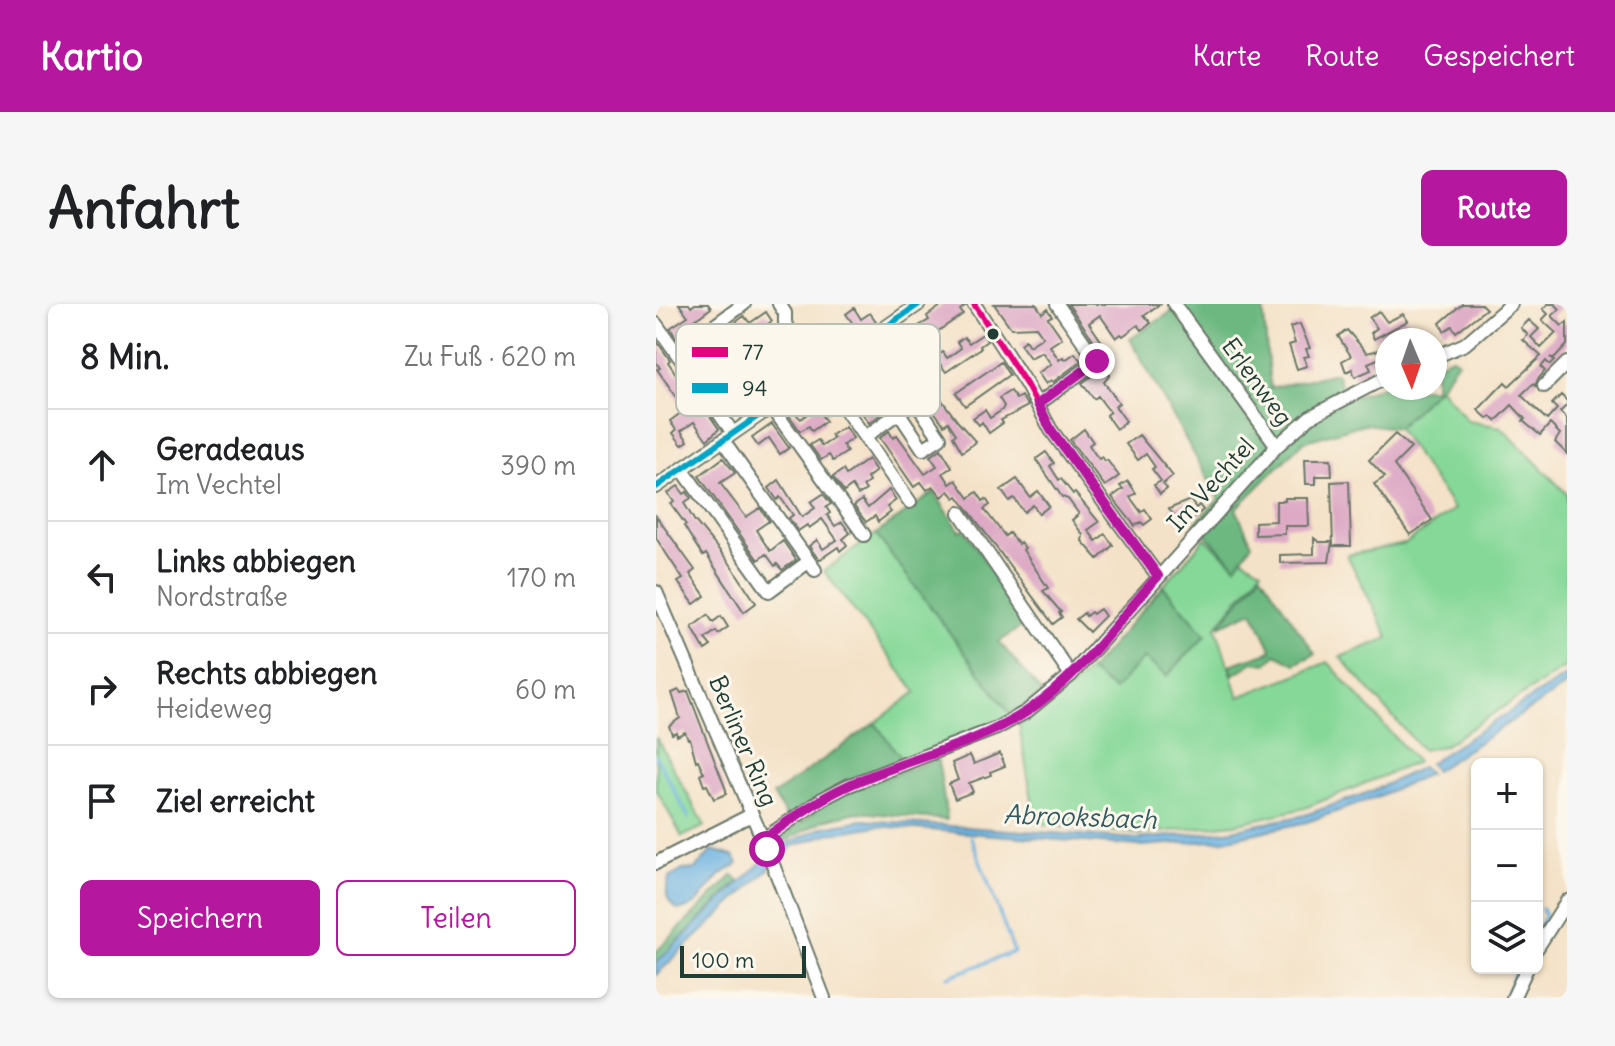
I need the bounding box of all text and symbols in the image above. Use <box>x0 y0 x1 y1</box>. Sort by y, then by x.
text: Kartio <box>40 33 143 80</box>
text: Karte <box>1193 38 1261 74</box>
text: Route <box>1305 38 1379 74</box>
text: Gespeichert <box>1423 38 1575 74</box>
button: Route <box>1421 170 1567 246</box>
text: Anfahrt <box>48 173 240 243</box>
legend <box>676 324 940 416</box>
unlabelled marker <box>985 326 1001 342</box>
north arrow <box>1375 328 1447 400</box>
street label: Erlenweg <box>1216 332 1300 431</box>
text: 8 Min. <box>80 335 169 378</box>
text: 77 <box>742 338 764 366</box>
text: Zu Fuß · 620 m <box>404 340 576 373</box>
route end <box>1079 343 1115 379</box>
text: 94 <box>742 374 767 402</box>
text: Geradeaus <box>156 430 305 468</box>
street label: Im Vechtel <box>1160 431 1260 537</box>
icon: ahead <box>80 443 124 487</box>
text: 390 m <box>500 449 576 482</box>
text: Im Vechtel <box>156 468 282 501</box>
text: Links abbiegen <box>156 542 356 580</box>
icon: left <box>80 555 124 599</box>
text: 170 m <box>507 561 576 594</box>
text: Nordstraße <box>156 580 288 613</box>
text: Rechts abbiegen <box>156 654 377 692</box>
icon: right <box>80 667 124 711</box>
street label: Berliner Ring <box>703 671 785 811</box>
text: 60 m <box>515 673 576 706</box>
text: Heideweg <box>156 692 272 725</box>
map controls <box>1471 758 1543 974</box>
button: + <box>1471 758 1543 830</box>
icon: arrive <box>80 779 124 823</box>
text: Ziel erreicht <box>156 782 315 820</box>
water label: Abrooksbach <box>1003 797 1158 836</box>
button: − <box>1471 830 1543 902</box>
route start <box>749 831 785 867</box>
button: Speichern <box>80 880 320 956</box>
button: Teilen <box>336 880 576 956</box>
button: layers <box>1471 902 1543 974</box>
scale bar <box>680 942 806 978</box>
text: 100 m <box>692 946 754 974</box>

